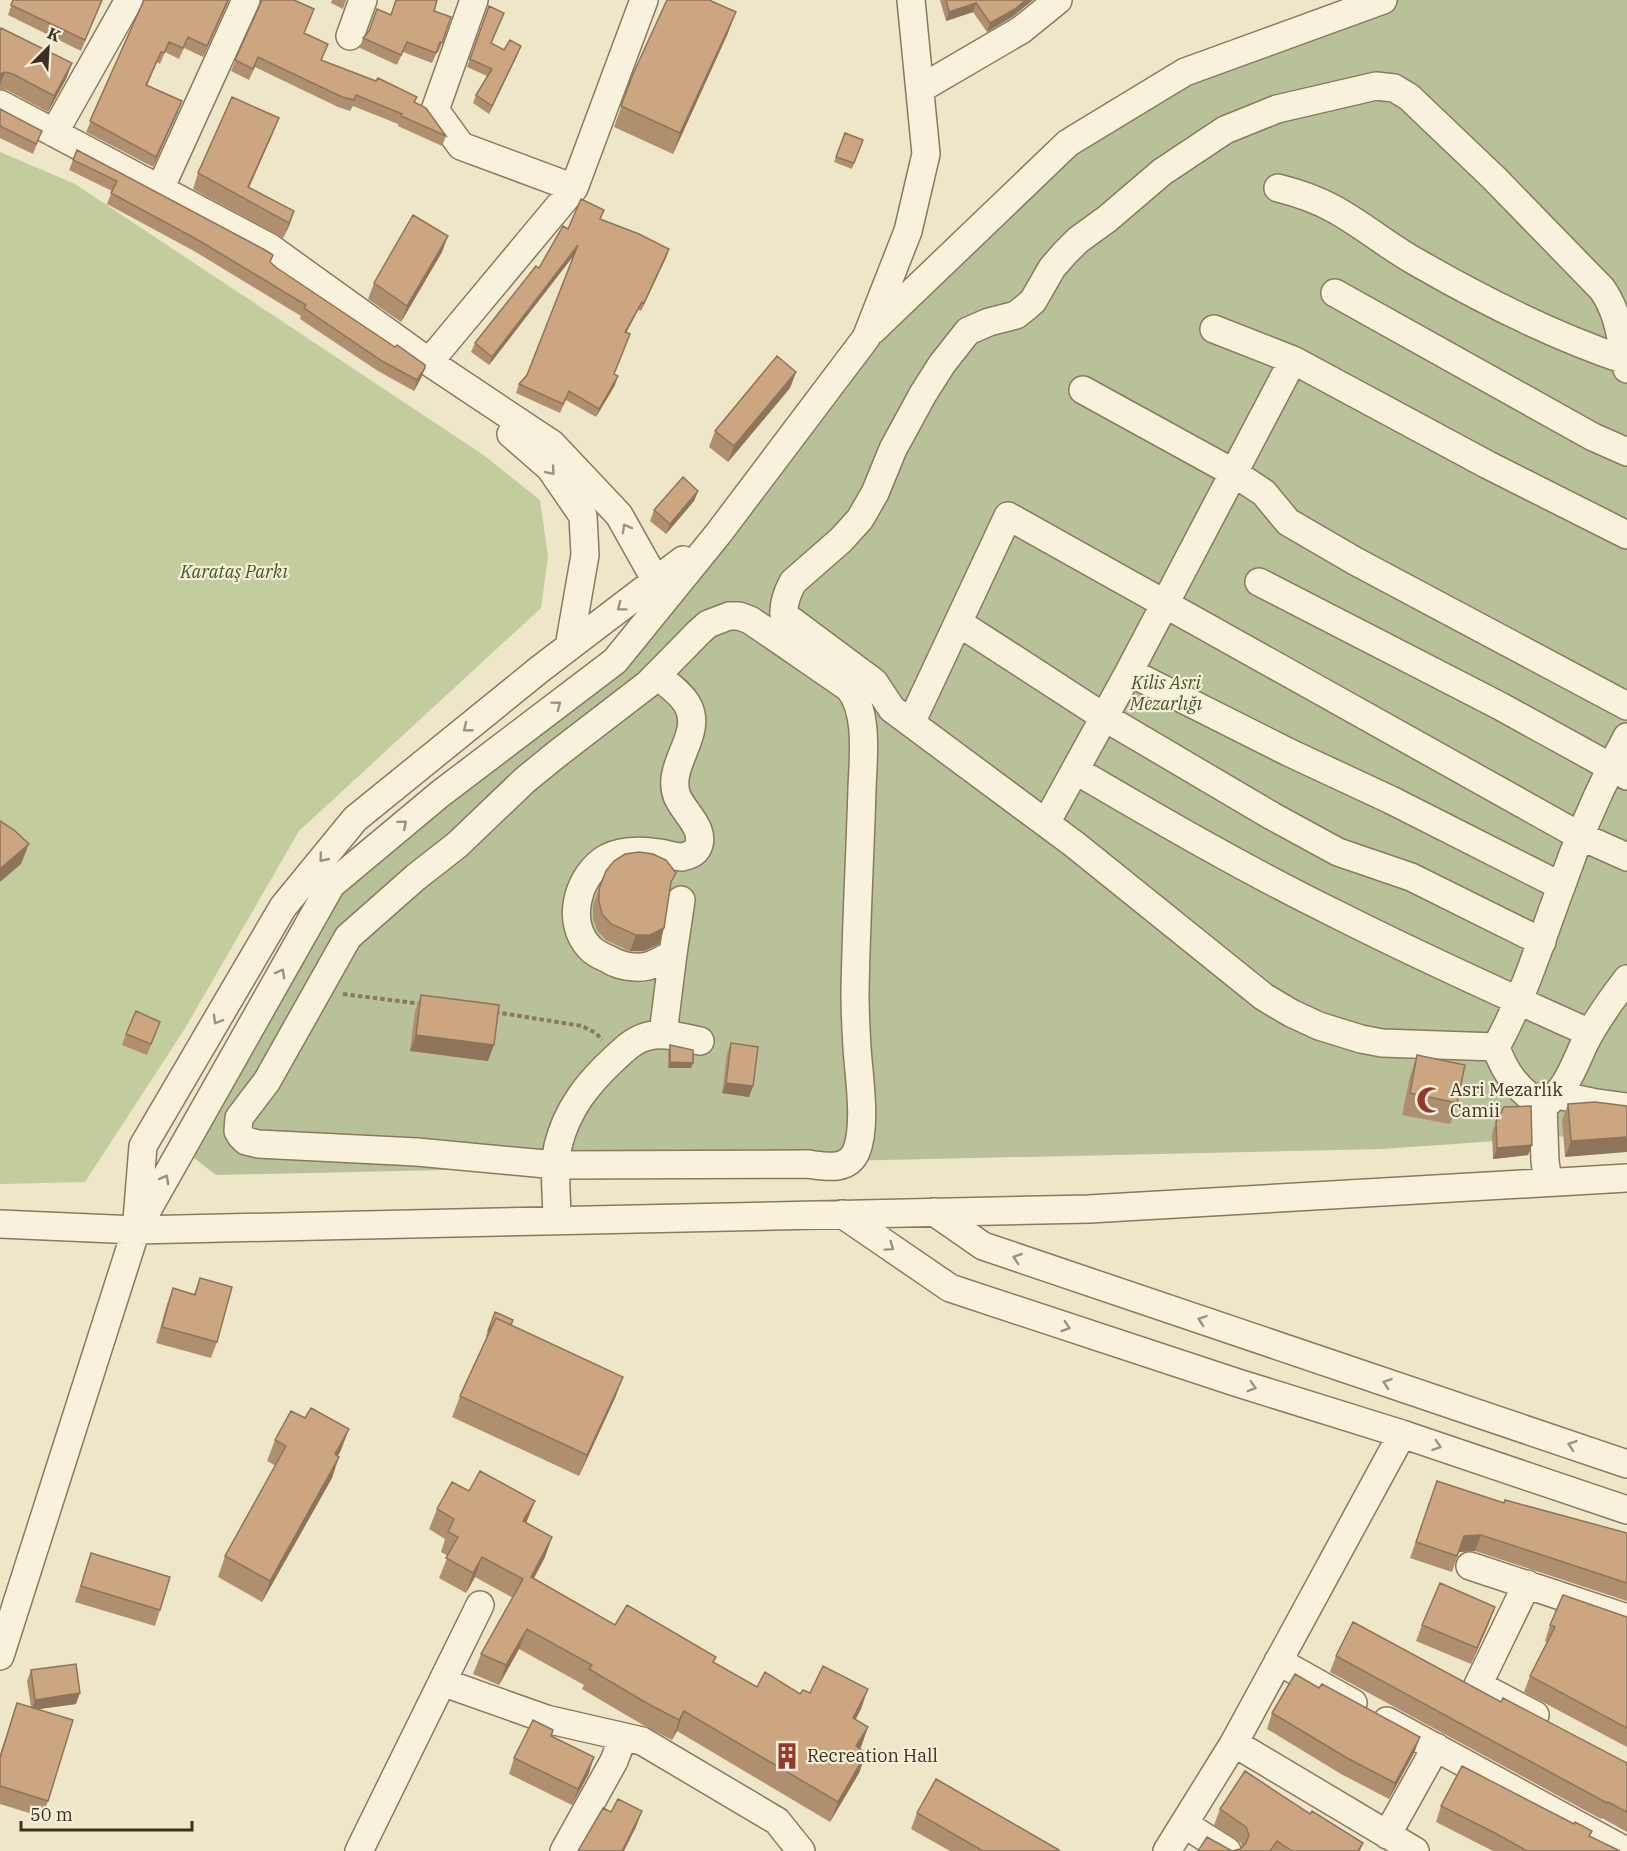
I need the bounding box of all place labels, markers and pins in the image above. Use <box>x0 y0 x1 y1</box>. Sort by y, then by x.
place label: Asri Mezarlık Camii <box>1450 1078 1563 1122</box>
mosque icon: Asri Mezarlık Camii <box>1415 1085 1445 1115</box>
building icon: Recreation Hall <box>772 1741 802 1771</box>
place label: Recreation Hall <box>807 1744 938 1767</box>

